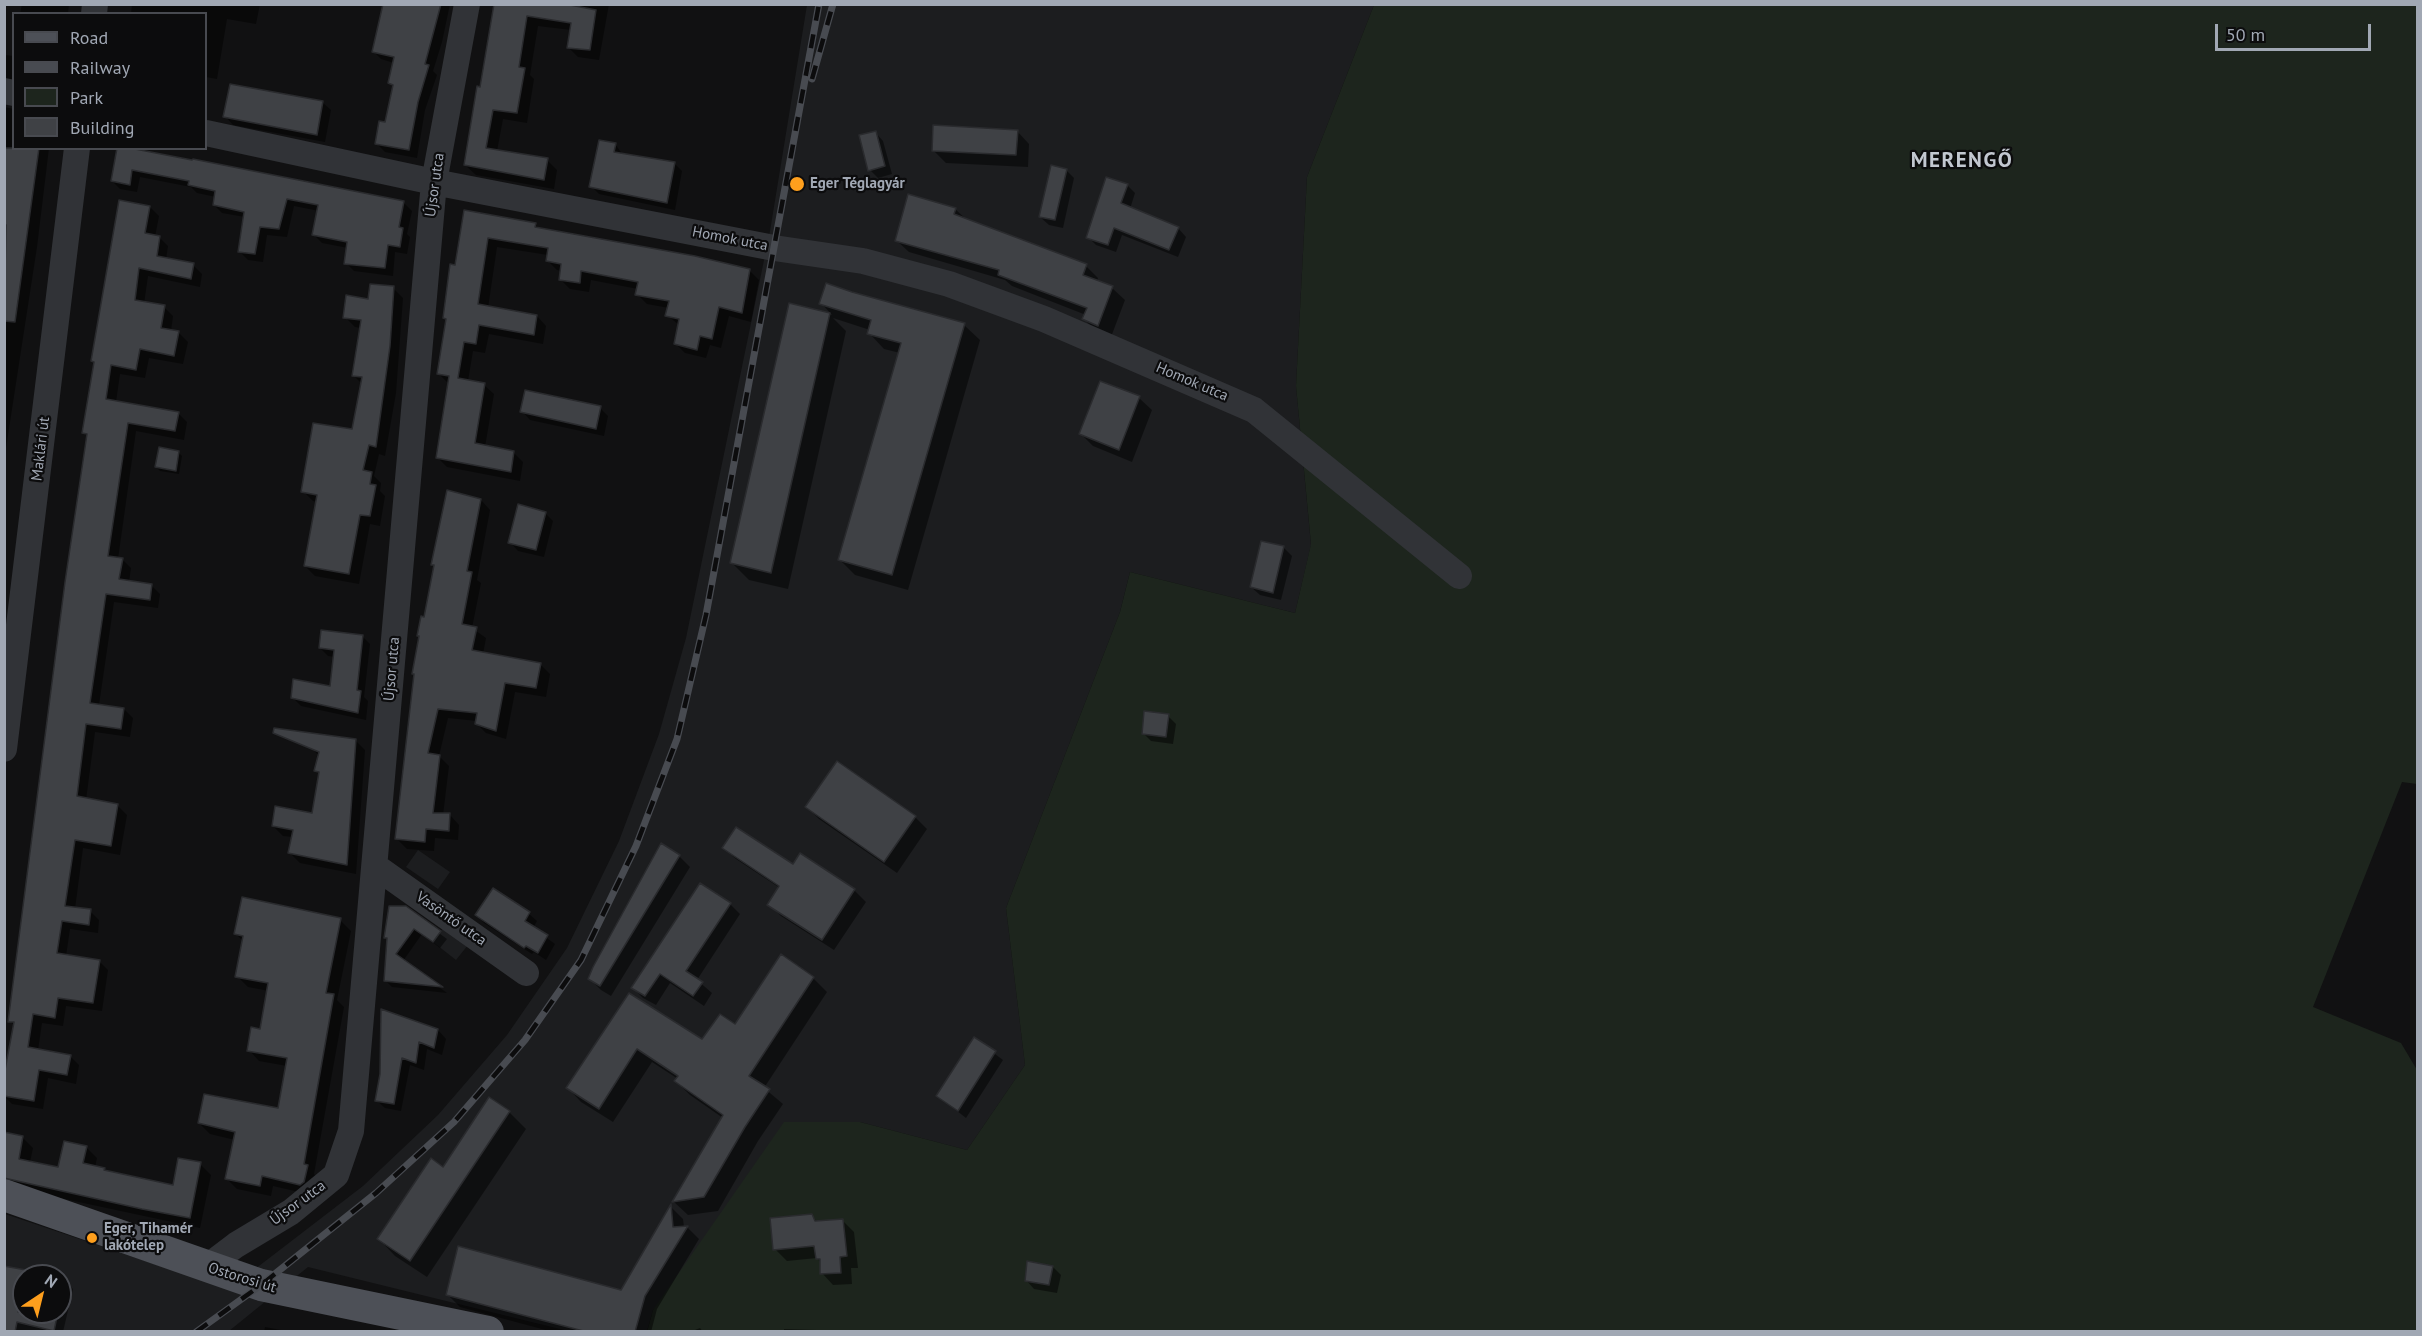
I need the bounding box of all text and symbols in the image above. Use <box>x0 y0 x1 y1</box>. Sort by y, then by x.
legend <box>12 12 207 150</box>
scale bar <box>2218 12 2374 50</box>
text: 50 m <box>2226 23 2265 46</box>
text: Road <box>70 26 108 49</box>
text: Railway <box>70 56 130 79</box>
text: Park <box>70 86 103 109</box>
text: Building <box>70 116 134 139</box>
district label: MERENGŐ <box>1911 148 2013 174</box>
street label: Újsor utca <box>422 152 448 218</box>
marker: Eger Téglagyár <box>788 175 806 193</box>
place label: Eger Téglagyár <box>810 175 905 193</box>
street label: Homok utca <box>691 223 769 255</box>
street label: Homok utca <box>1153 359 1231 405</box>
street label: Maklári út <box>28 416 54 482</box>
street label: Újsor utca <box>380 636 404 702</box>
street label: Vasöntő utca <box>412 888 490 950</box>
street label: Újsor utca <box>267 1177 329 1229</box>
place label: Eger, Tihamér lakótelep <box>104 1220 193 1255</box>
marker: Eger, Tihamér lakótelep <box>85 1231 99 1245</box>
street label: Ostorosi út <box>206 1259 278 1297</box>
north arrow <box>12 1264 72 1324</box>
text: N <box>41 1270 61 1292</box>

